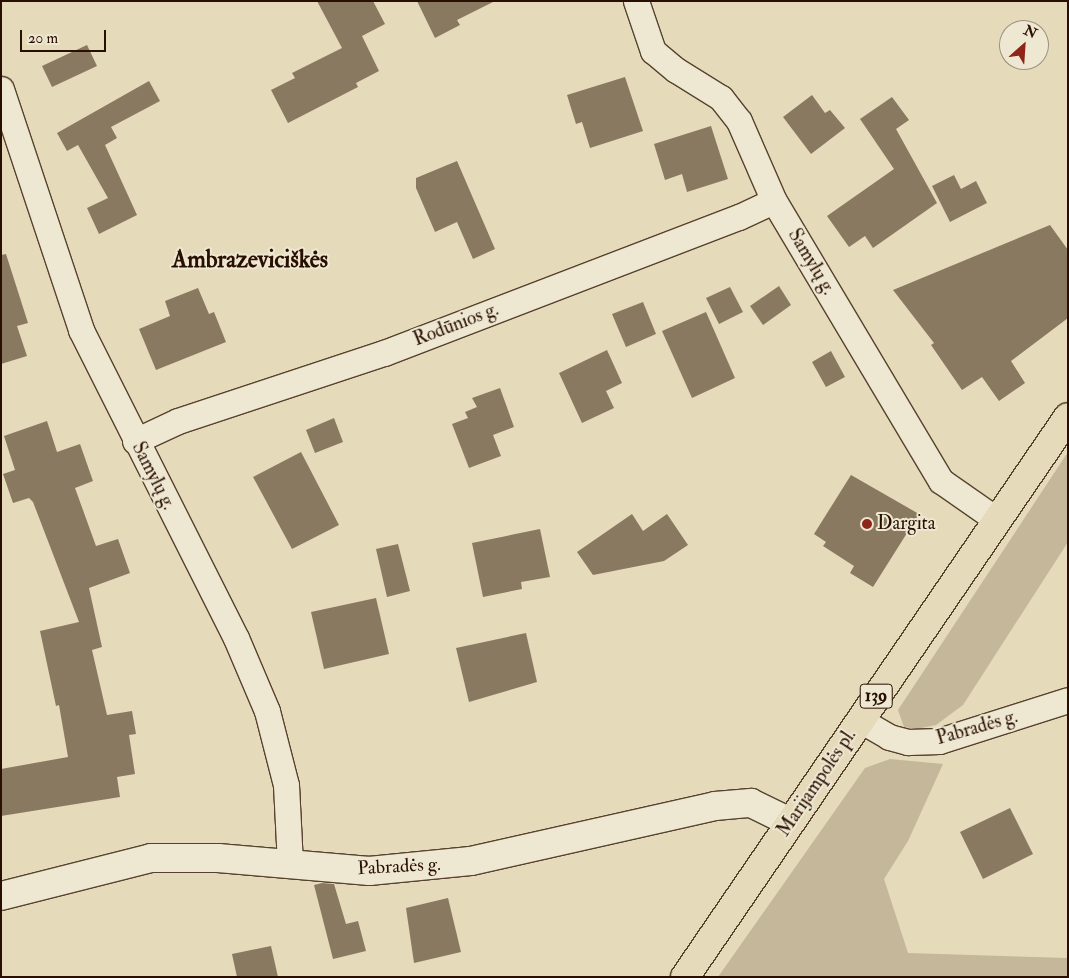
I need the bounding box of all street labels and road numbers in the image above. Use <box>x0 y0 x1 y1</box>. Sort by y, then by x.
street label: Samylų g. <box>783 225 839 299</box>
street label: Rodūnios g. <box>410 298 502 352</box>
street label: Samylų g. <box>126 438 180 514</box>
road number: 139 <box>858 680 894 711</box>
street label: Pabradės g. <box>934 706 1020 750</box>
street label: Marijampolės pl. <box>773 725 861 841</box>
street label: Pabradės g. <box>357 853 441 881</box>

